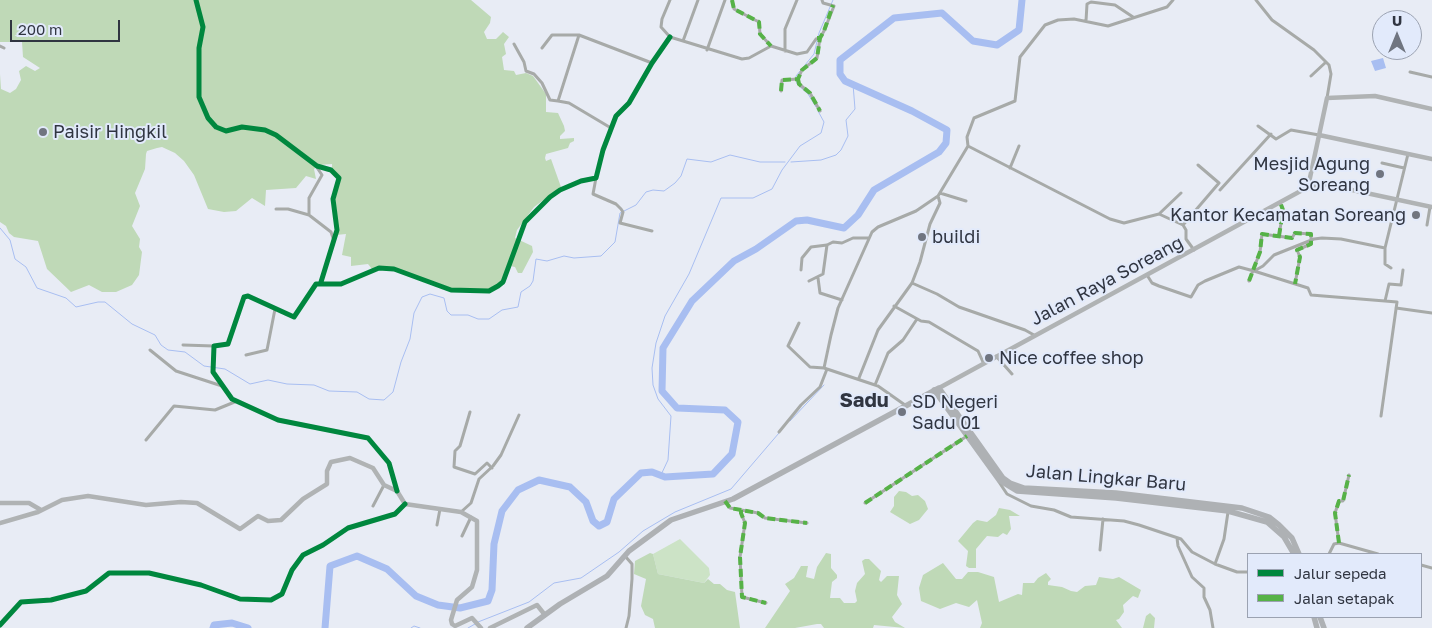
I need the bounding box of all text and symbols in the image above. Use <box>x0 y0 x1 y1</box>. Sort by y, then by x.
scale bar <box>12 10 122 42</box>
north arrow <box>1372 10 1422 60</box>
text: U <box>1392 12 1402 29</box>
text: 200 m <box>18 20 62 38</box>
place label: Paisir Hingkil <box>53 121 167 143</box>
marker: Paisir Hingkil <box>37 126 49 138</box>
place label: Mesjid Agung Soreang <box>1253 153 1370 195</box>
marker: Mesjid Agung Soreang <box>1374 168 1386 180</box>
place label: Kantor Kecamatan Soreang <box>1170 204 1406 226</box>
marker: Kantor Kecamatan Soreang <box>1410 209 1422 221</box>
place label: buildi <box>932 226 980 248</box>
marker: buildi <box>916 231 928 243</box>
street label: Jalan Raya Soreang <box>1027 232 1187 330</box>
place label: Nice coffee shop <box>999 347 1144 369</box>
marker: Nice coffee shop <box>983 352 995 364</box>
district label: Sadu <box>839 389 889 413</box>
place label: SD Negeri Sadu 01 <box>912 391 998 434</box>
marker: SD Negeri Sadu 01 <box>896 406 908 418</box>
street label: Jalan Lingkar Baru <box>1025 460 1187 496</box>
legend <box>1247 553 1422 618</box>
text: Jalur sepeda <box>1294 564 1387 582</box>
text: Jalan setapak <box>1294 589 1394 607</box>

